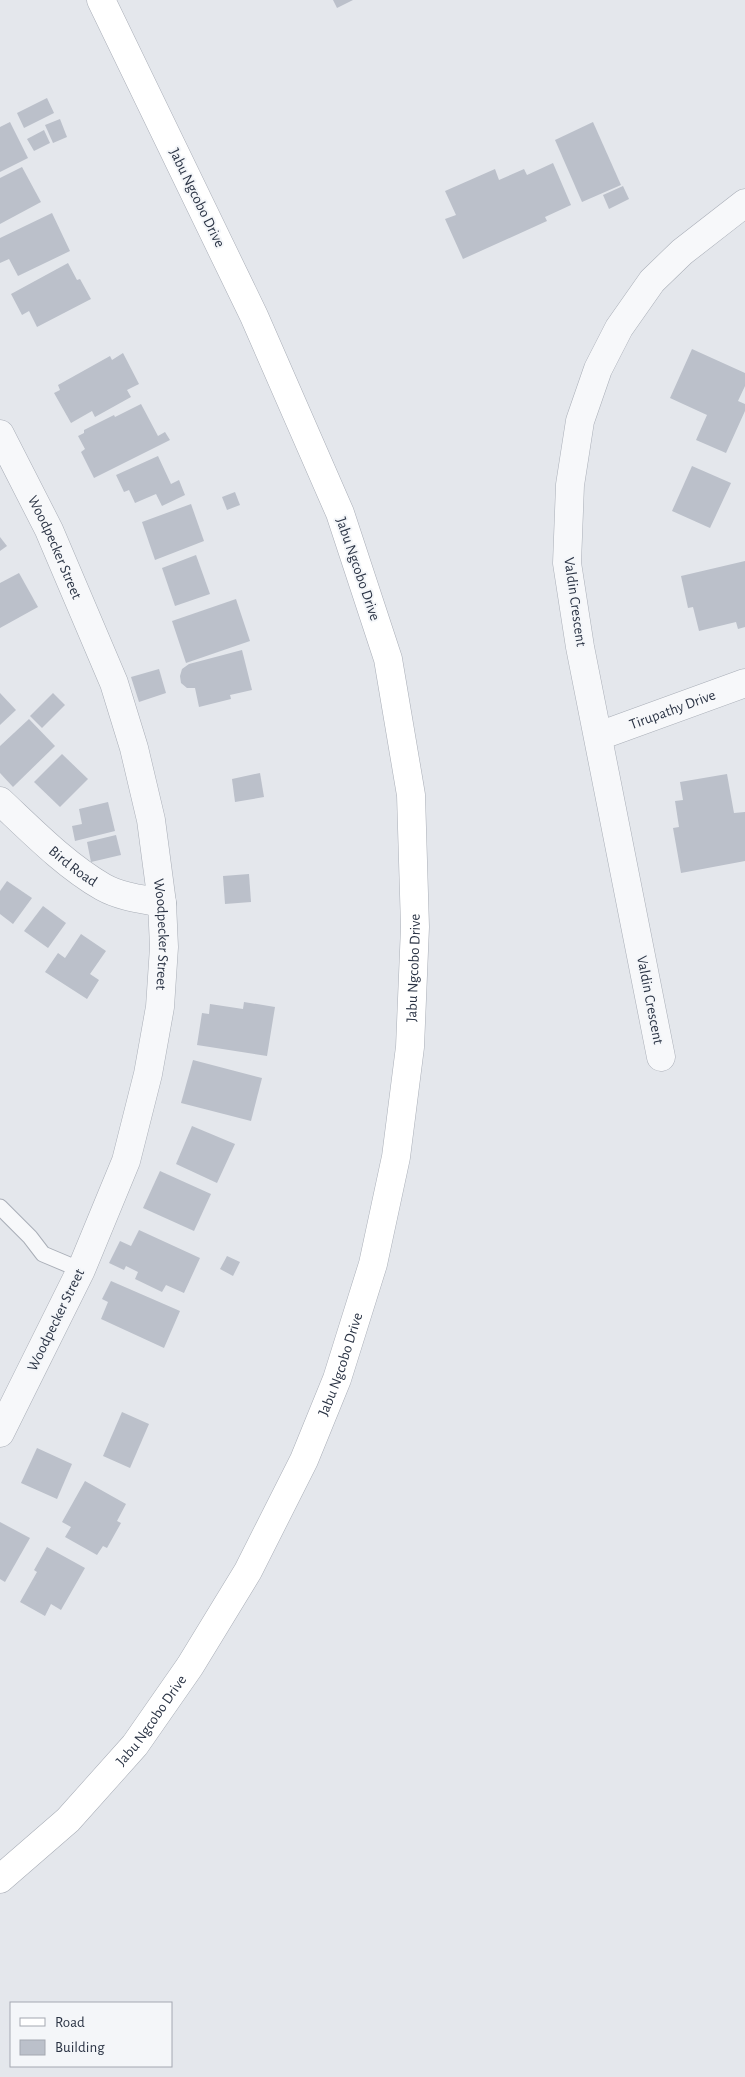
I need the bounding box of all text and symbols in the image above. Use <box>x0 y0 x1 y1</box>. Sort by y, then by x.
street label: Jabu Ngcobo Drive <box>167 146 227 250</box>
street label: Woodpecker Street <box>25 493 85 601</box>
street label: Jabu Ngcobo Drive <box>333 515 383 623</box>
street label: Valdin Crescent <box>561 556 589 648</box>
street label: Tirupathy Drive <box>627 687 718 732</box>
street label: Bird Road <box>46 843 100 889</box>
street label: Woodpecker Street <box>151 878 172 991</box>
street label: Jabu Ngcobo Drive <box>404 913 423 1022</box>
street label: Valdin Crescent <box>634 954 666 1046</box>
street label: Woodpecker Street <box>25 1266 87 1373</box>
street label: Jabu Ngcobo Drive <box>315 1311 365 1418</box>
street label: Jabu Ngcobo Drive <box>113 1672 189 1768</box>
legend <box>10 2002 172 2067</box>
text: Road <box>55 2015 85 2030</box>
text: Building <box>55 2040 105 2055</box>

